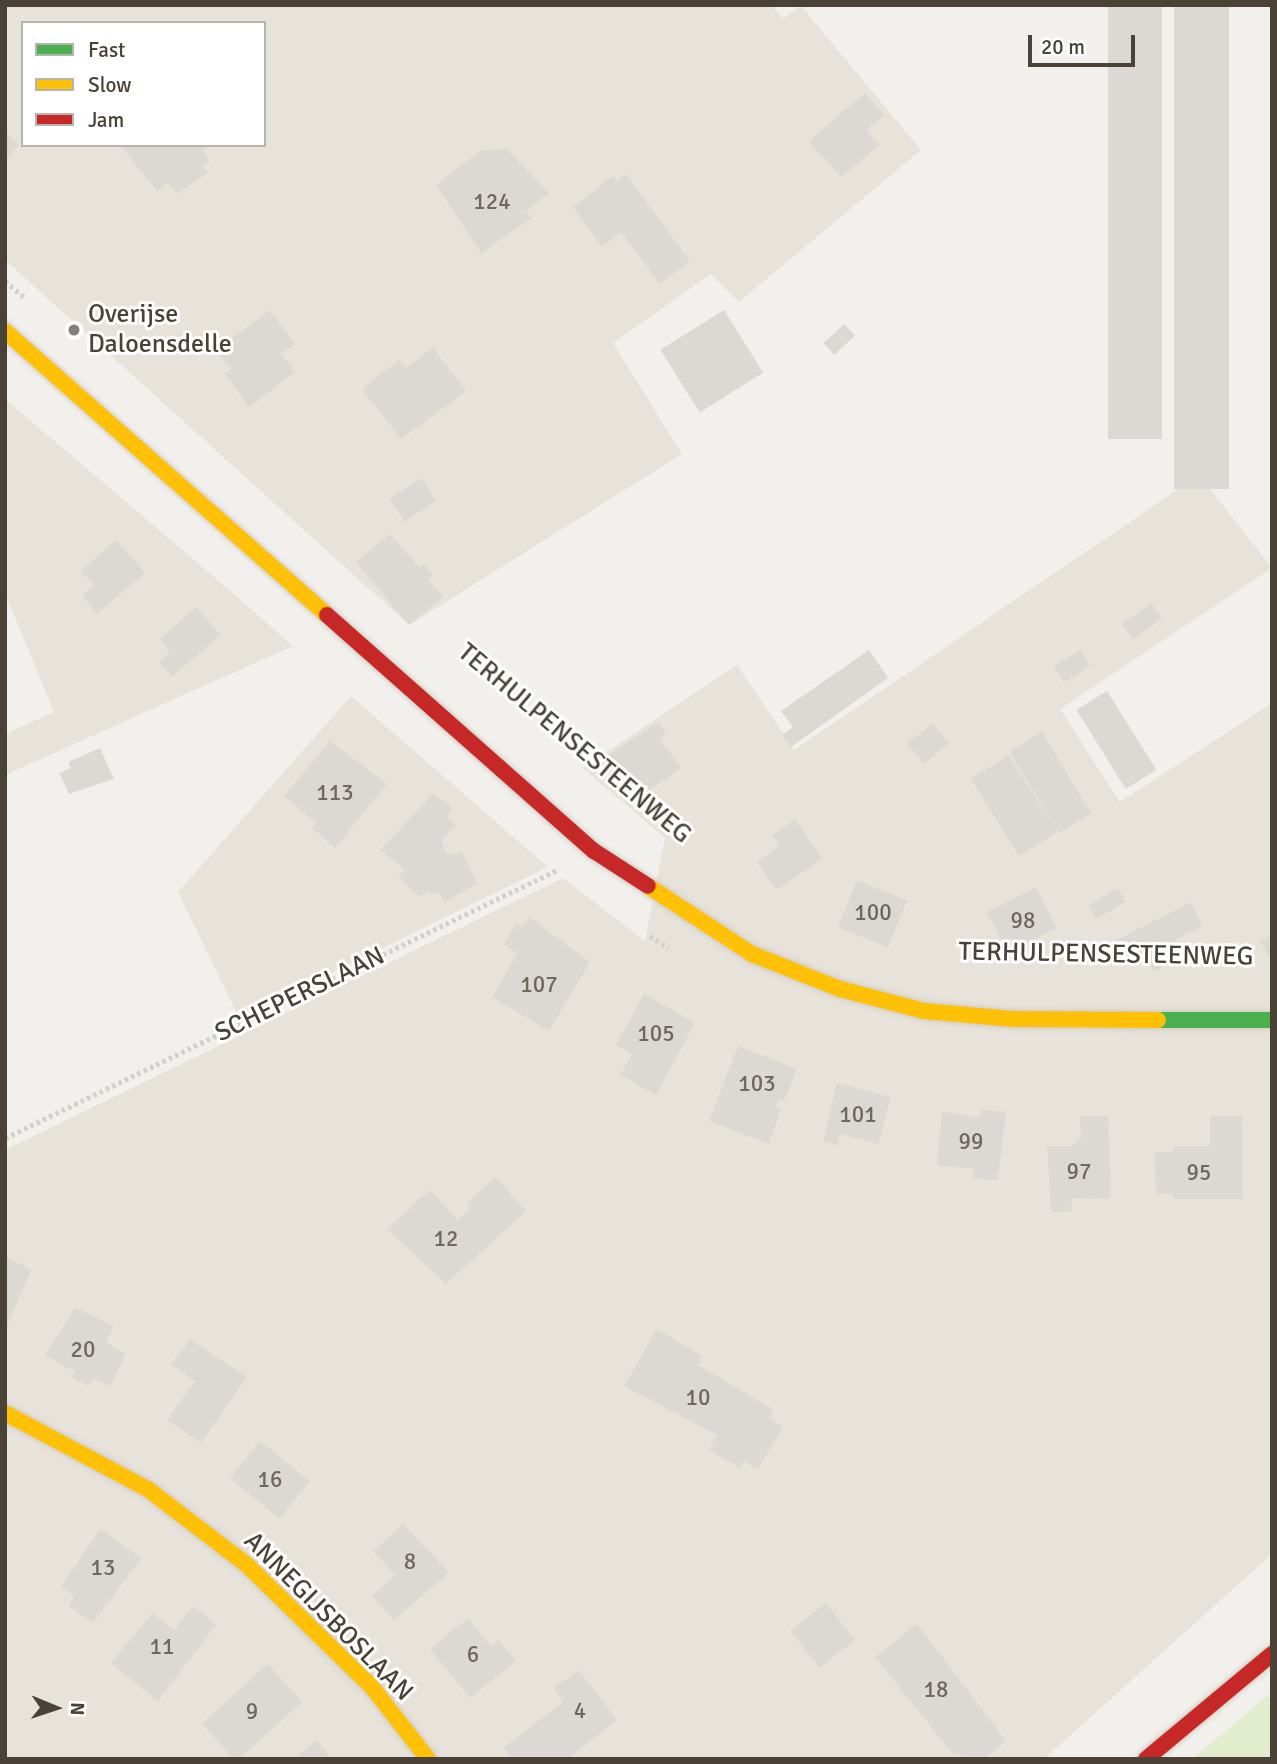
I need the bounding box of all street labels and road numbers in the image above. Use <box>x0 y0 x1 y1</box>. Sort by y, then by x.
street label: TERHULPENSESTEENWEG <box>451 637 697 851</box>
street label: TERHULPENSESTEENWEG <box>958 937 1254 973</box>
street label: SCHEPERSLAAN <box>210 941 390 1049</box>
street label: ANNEGIJSBOSLAAN <box>237 1526 419 1708</box>

